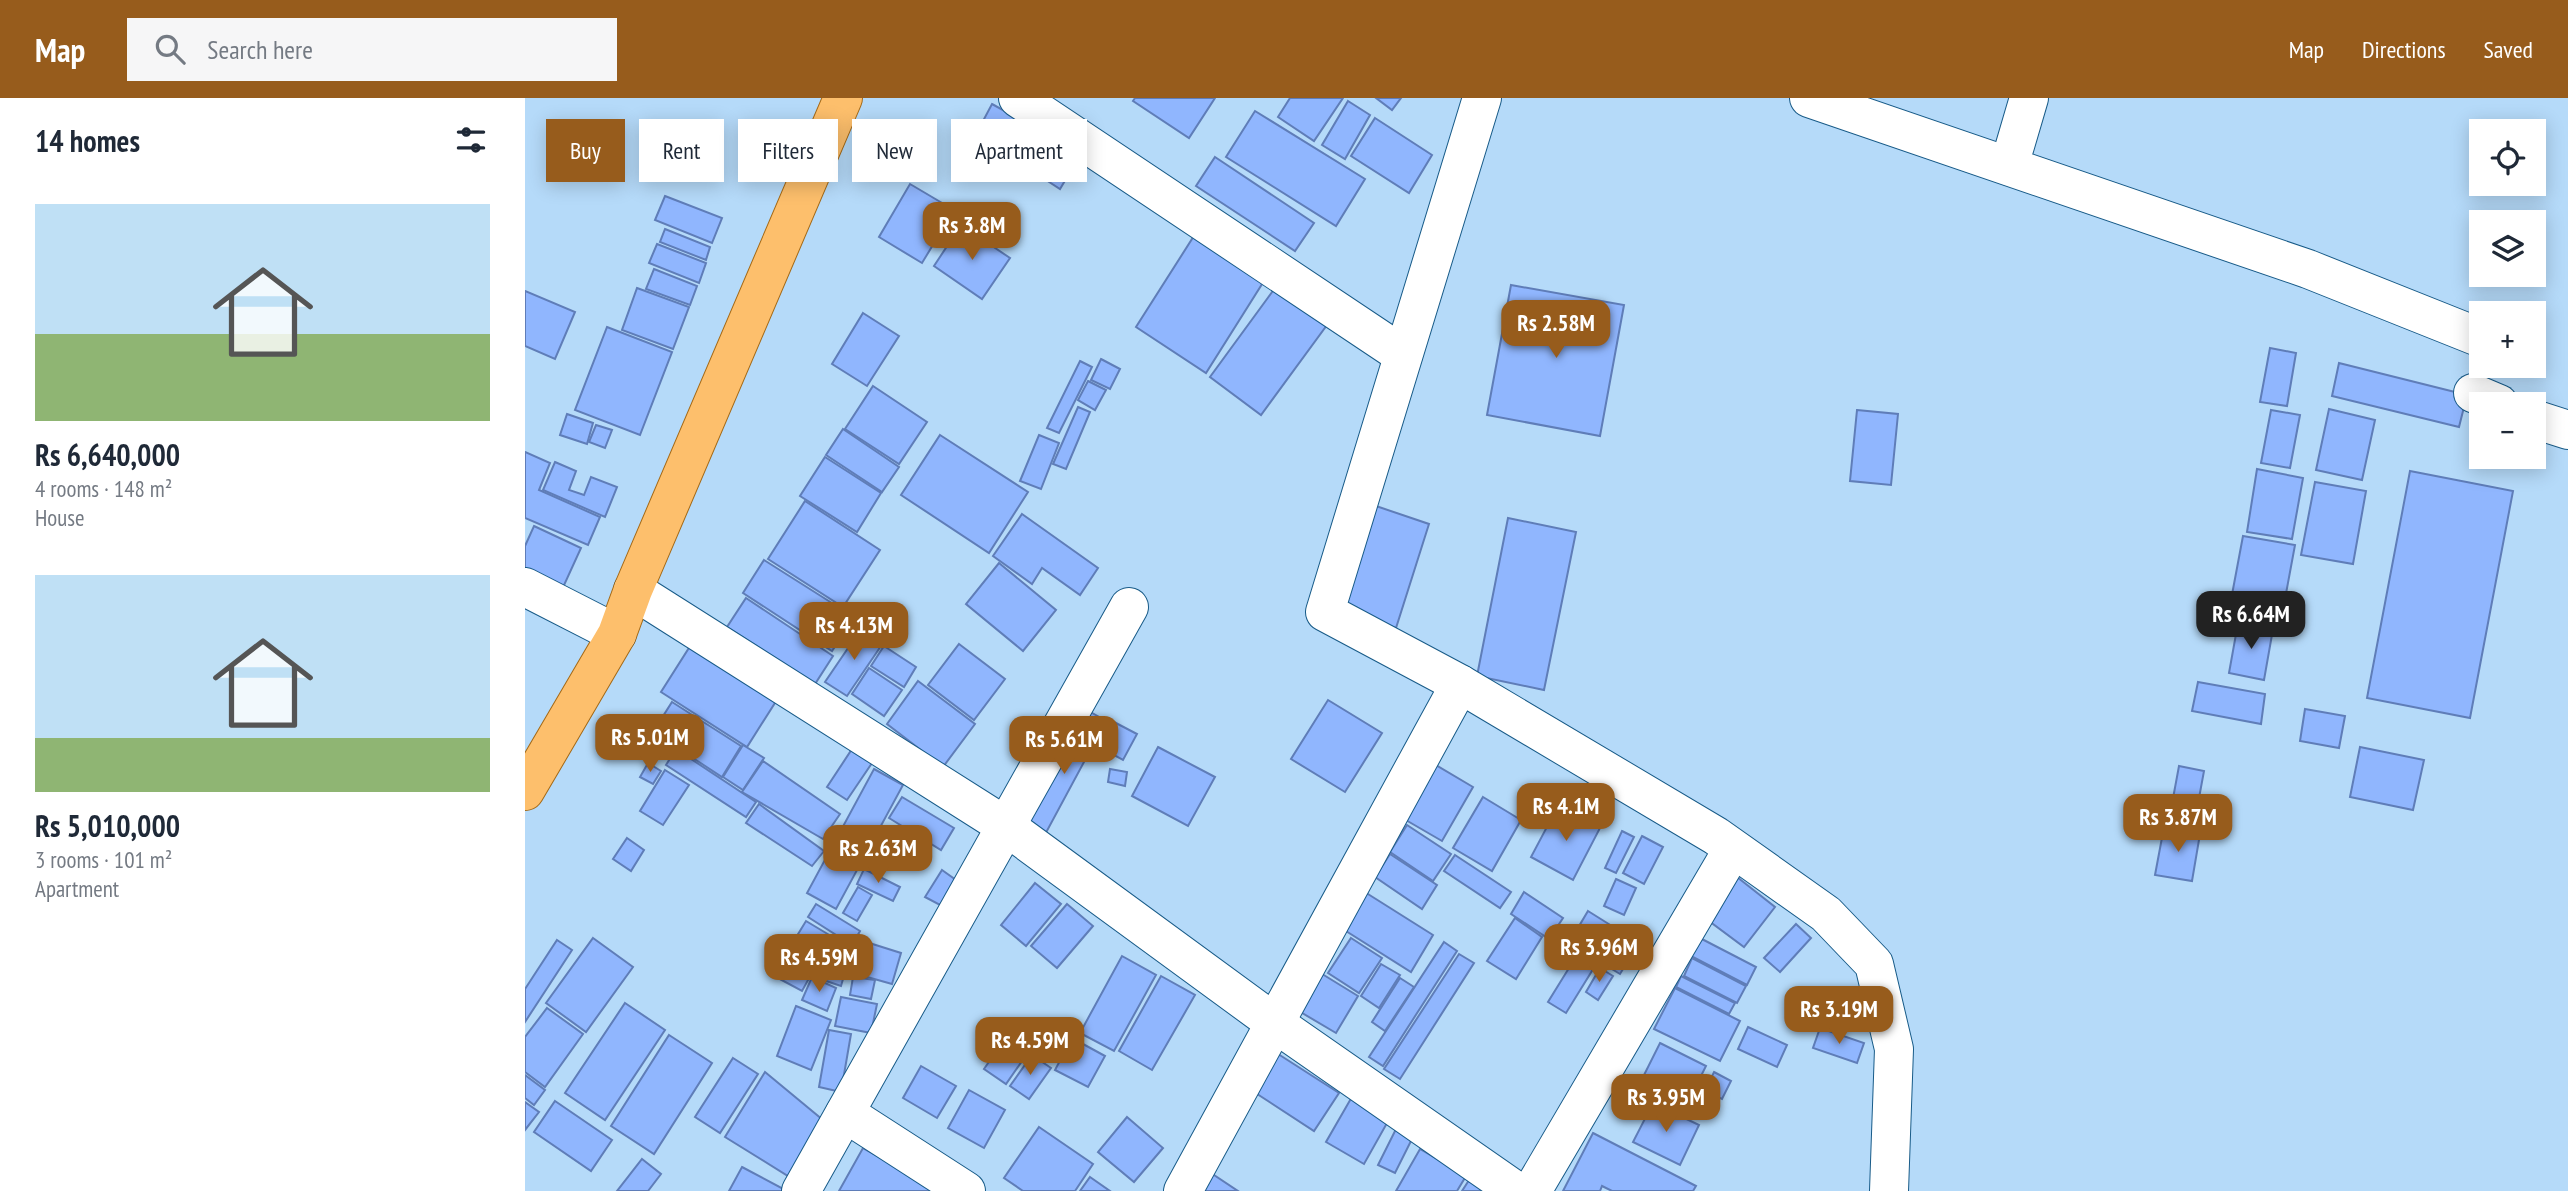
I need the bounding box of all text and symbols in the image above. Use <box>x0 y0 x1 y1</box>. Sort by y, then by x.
search box <box>127 18 617 81</box>
text: Map <box>35 28 85 71</box>
icon: search <box>151 30 189 68</box>
text: Search here <box>207 33 313 66</box>
text: Map <box>2289 34 2324 65</box>
text: Directions <box>2362 34 2446 65</box>
text: Saved <box>2484 34 2533 65</box>
chip: Buy <box>546 119 625 182</box>
chip: Rent <box>639 119 724 182</box>
chip: Filters <box>738 119 838 182</box>
chip: New <box>852 119 937 182</box>
chip: Apartment <box>951 119 1087 182</box>
map controls <box>2469 119 2546 469</box>
button: locate <box>2469 119 2546 196</box>
text: 14 homes <box>35 121 140 160</box>
icon: filters <box>452 121 490 159</box>
pin: Rs 3.8M <box>907 202 1037 262</box>
text: Rs 3.8M <box>939 210 1005 239</box>
button: layers <box>2469 210 2546 287</box>
icon: home <box>200 249 326 375</box>
pin: Rs 2.58M <box>1484 300 1628 360</box>
button: + <box>2469 301 2546 378</box>
text: Rs 2.58M <box>1517 308 1595 337</box>
button: − <box>2469 392 2546 469</box>
text: Rs 6,640,000 <box>35 435 180 474</box>
text: 4 rooms · 148 m² <box>35 474 172 503</box>
text: House <box>35 503 85 532</box>
pin: Rs 6.64M <box>2179 592 2323 651</box>
text: Rs 6.64M <box>2212 599 2290 628</box>
pin: Rs 4.13M <box>782 602 926 662</box>
text: Rs 4.13M <box>815 610 893 639</box>
icon: home <box>200 620 326 746</box>
pin: Rs 5.01M <box>578 714 722 774</box>
pin: Rs 5.61M <box>992 716 1136 776</box>
text: Rs 5.01M <box>611 722 689 751</box>
text: Rs 5.61M <box>1025 724 1103 753</box>
pin: Rs 4.1M <box>1501 784 1631 843</box>
text: Rs 4.1M <box>1533 791 1599 820</box>
pin: Rs 3.87M <box>2106 794 2250 854</box>
text: Rs 3.87M <box>2139 802 2217 831</box>
text: Rs 5,010,000 <box>35 806 180 845</box>
pin: Rs 2.63M <box>806 826 950 885</box>
text: Rs 2.63M <box>839 833 917 862</box>
text: 3 rooms · 101 m² <box>35 845 172 874</box>
text: Apartment <box>35 874 119 903</box>
pin: Rs 3.96M <box>1527 924 1671 984</box>
text: Rs 3.96M <box>1560 932 1638 961</box>
pin: Rs 4.59M <box>747 934 891 994</box>
text: Rs 4.59M <box>780 942 858 971</box>
pin: Rs 3.19M <box>1767 986 1911 1046</box>
text: Rs 3.19M <box>1800 994 1878 1023</box>
pin: Rs 4.59M <box>958 1018 1102 1077</box>
text: Rs 4.59M <box>991 1025 1069 1054</box>
pin: Rs 3.95M <box>1594 1074 1738 1134</box>
text: Rs 3.95M <box>1627 1082 1705 1111</box>

